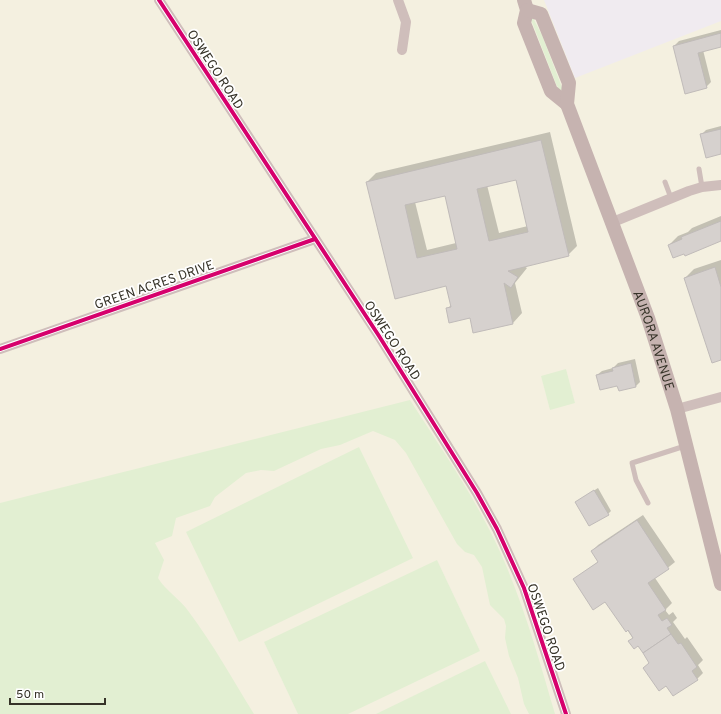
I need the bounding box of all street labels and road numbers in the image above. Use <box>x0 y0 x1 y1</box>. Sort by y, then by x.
street label: OSWEGO ROAD <box>183 27 246 113</box>
street label: GREEN ACRES DRIVE <box>93 258 217 314</box>
street label: AURORA AVENUE <box>628 289 677 393</box>
street label: OSWEGO ROAD <box>360 298 423 384</box>
street label: OSWEGO ROAD <box>523 582 568 674</box>

